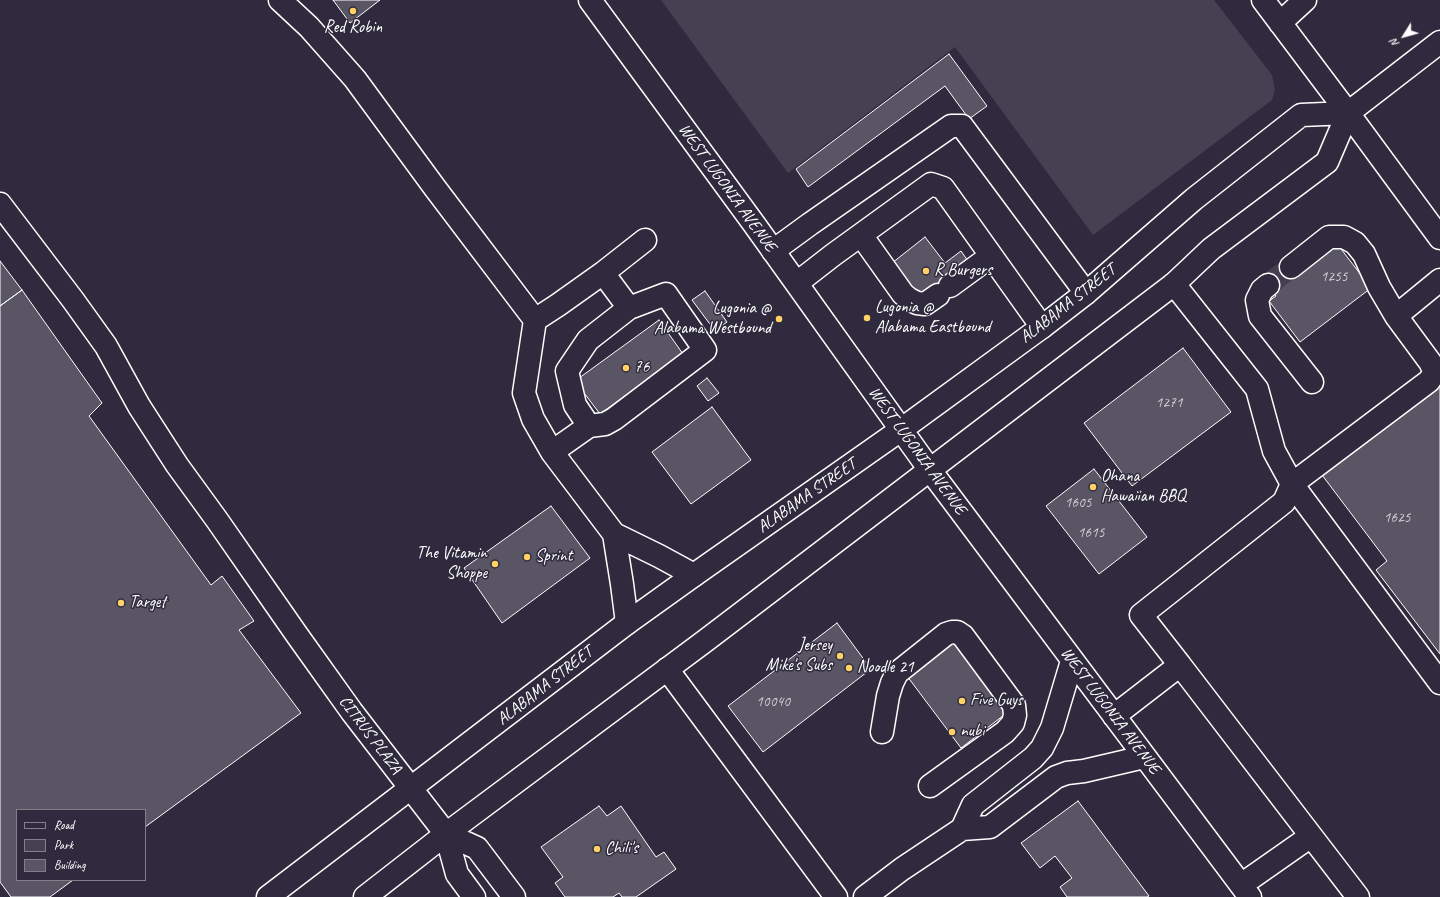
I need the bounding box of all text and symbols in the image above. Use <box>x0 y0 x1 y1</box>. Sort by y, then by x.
marker: Red Robin <box>348 6 358 16</box>
north arrow <box>1384 16 1424 56</box>
place label: Red Robin <box>324 18 382 38</box>
text: N <box>1387 36 1402 50</box>
street label: WEST LUGONIA AVENUE <box>674 120 780 256</box>
street label: ALABAMA STREET <box>1016 260 1120 348</box>
place label: R Burgers <box>934 261 992 281</box>
marker: R Burgers <box>921 266 931 276</box>
house number: 1255 <box>1321 268 1347 286</box>
place label: Lugonia @ Alabama Eastbound <box>875 298 991 338</box>
place label: Lugonia @ Alabama Westbound <box>654 299 771 339</box>
marker: Lugonia @ Alabama Eastbound <box>862 313 872 323</box>
marker: Lugonia @ Alabama Westbound <box>774 314 784 324</box>
place label: 76 <box>634 358 649 378</box>
marker: 76 <box>621 363 631 373</box>
street label: WEST LUGONIA AVENUE <box>864 383 970 519</box>
house number: 1271 <box>1156 394 1182 412</box>
street label: ALABAMA STREET <box>754 454 860 538</box>
place label: Ohana Hawaiian BBQ <box>1101 467 1185 507</box>
marker: Ohana Hawaiian BBQ <box>1088 482 1098 492</box>
house number: 1605 <box>1065 494 1091 512</box>
house number: 1625 <box>1384 509 1410 527</box>
house number: 1615 <box>1078 524 1104 542</box>
place label: The Vitamin Shoppe <box>416 544 487 584</box>
place label: Sprint <box>535 547 572 567</box>
marker: Sprint <box>522 552 532 562</box>
marker: The Vitamin Shoppe <box>490 559 500 569</box>
place label: Target <box>129 593 166 613</box>
marker: Target <box>116 598 126 608</box>
place label: Jersey Mike's Subs <box>766 636 832 676</box>
street label: ALABAMA STREET <box>493 642 597 730</box>
street label: WEST LUGONIA AVENUE <box>1056 644 1164 778</box>
marker: Jersey Mike's Subs <box>835 651 845 661</box>
place label: Noodle 21 <box>857 658 914 678</box>
marker: Noodle 21 <box>844 663 854 673</box>
place label: Five Guys <box>970 691 1023 711</box>
street label: CITRUS PLAZA <box>334 692 406 778</box>
house number: 10040 <box>756 693 790 711</box>
marker: Five Guys <box>957 696 967 706</box>
place label: nubi <box>960 722 984 742</box>
marker: nubi <box>947 727 957 737</box>
legend <box>16 809 146 881</box>
text: Road <box>54 817 74 833</box>
text: Park <box>54 837 73 853</box>
place label: Chili's <box>605 839 638 859</box>
marker: Chili's <box>592 844 602 854</box>
text: Building <box>54 857 86 873</box>

